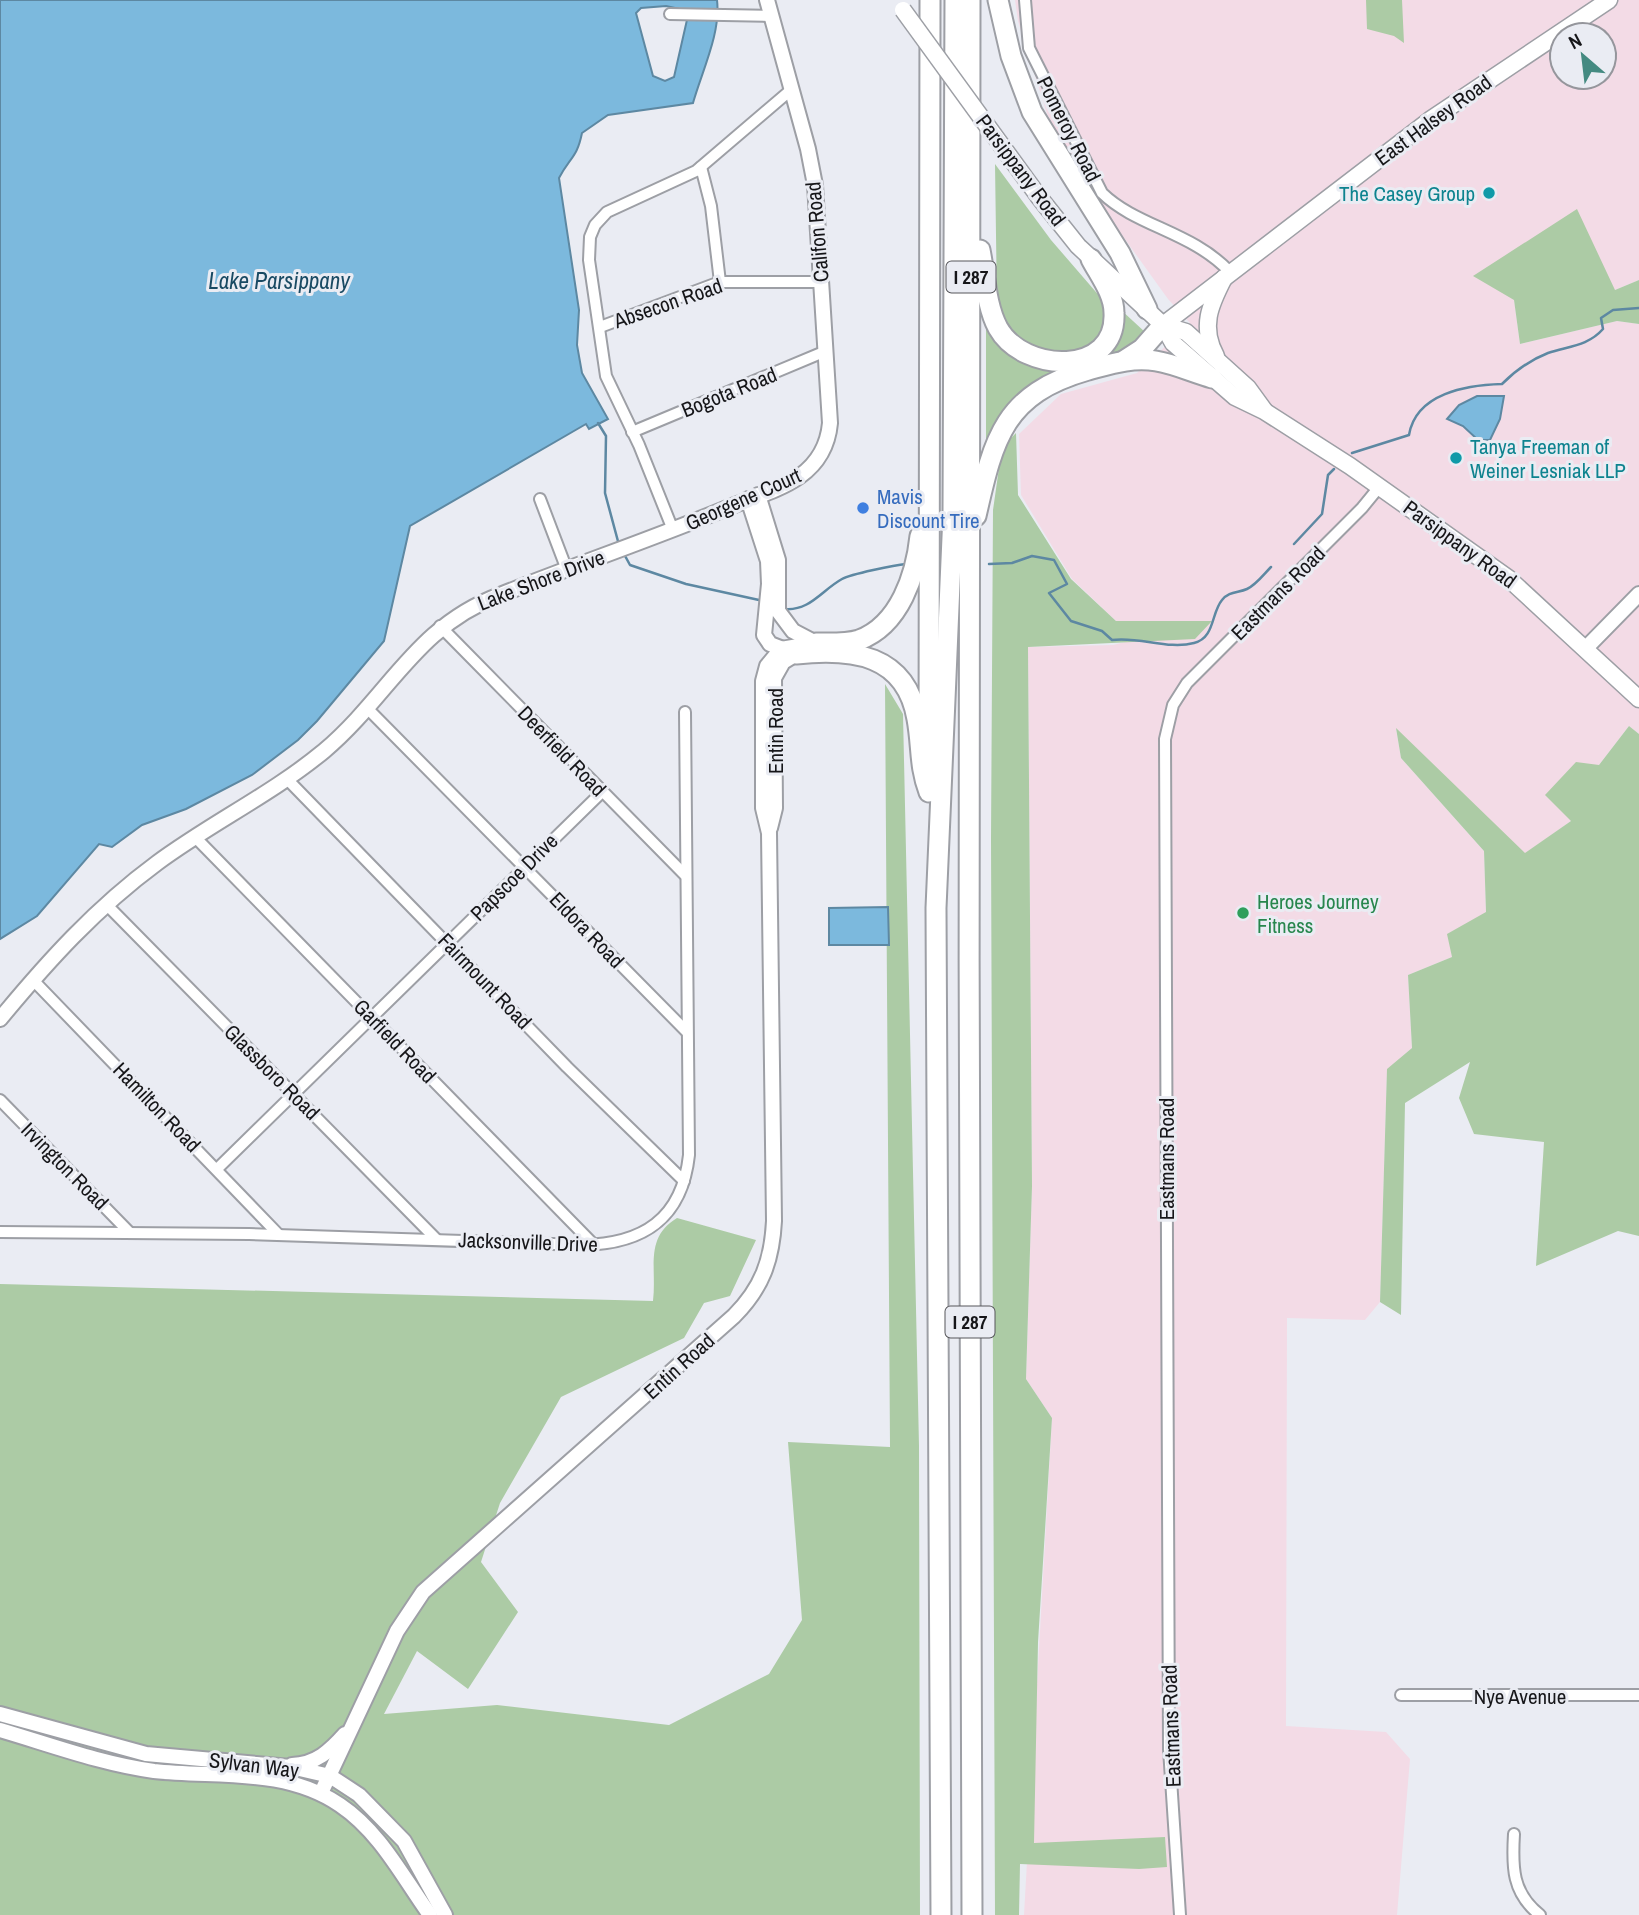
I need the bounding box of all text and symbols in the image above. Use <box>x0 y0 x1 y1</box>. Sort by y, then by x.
north arrow <box>1548 21 1618 91</box>
text: N <box>1564 27 1586 55</box>
street label: East Halsey Road <box>1369 68 1497 172</box>
street label: Pomeroy Road <box>1030 71 1108 187</box>
street label: Parsippany Road <box>969 108 1073 232</box>
place label: The Casey Group <box>1339 179 1475 208</box>
street label: Califon Road <box>798 181 836 283</box>
marker: The Casey Group <box>1481 185 1497 201</box>
road number: I 287 <box>946 262 996 292</box>
water label: Lake Parsippany <box>208 265 351 296</box>
street label: Absecon Road <box>609 271 726 335</box>
street label: Bogota Road <box>677 360 781 424</box>
place label: Tanya Freeman of Weiner Lesniak LLP <box>1470 432 1626 485</box>
marker: Tanya Freeman of Weiner Lesniak LLP <box>1448 450 1464 466</box>
street label: Georgene Court <box>681 461 805 537</box>
place label: Mavis Discount Tire <box>877 482 980 535</box>
street label: Parsippany Road <box>1398 493 1522 595</box>
marker: Mavis Discount Tire <box>855 500 871 516</box>
street label: Eastmans Road <box>1224 539 1332 647</box>
street label: Lake Shore Drive <box>473 542 609 618</box>
street label: Entin Road <box>761 688 790 774</box>
street label: Deerfield Road <box>511 699 613 803</box>
street label: Papscoe Drive <box>464 827 564 927</box>
street label: Eldora Road <box>543 886 631 974</box>
place label: Heroes Journey Fitness <box>1257 887 1379 940</box>
marker: Heroes Journey Fitness <box>1235 905 1251 921</box>
street label: Fairmount Road <box>432 926 538 1036</box>
street label: Garfield Road <box>347 992 443 1090</box>
street label: Glassboro Road <box>218 1018 326 1126</box>
street label: Hamilton Road <box>107 1056 207 1158</box>
street label: Eastmans Road <box>1152 1098 1181 1220</box>
street label: Irvington Road <box>15 1116 115 1216</box>
street label: Jacksonville Drive <box>458 1225 598 1259</box>
road number: I 287 <box>946 1306 995 1338</box>
street label: Entin Road <box>637 1326 721 1406</box>
street label: Eastmans Road <box>1154 1664 1188 1788</box>
street label: Nye Avenue <box>1474 1682 1566 1711</box>
street label: Sylvan Way <box>207 1745 301 1785</box>

